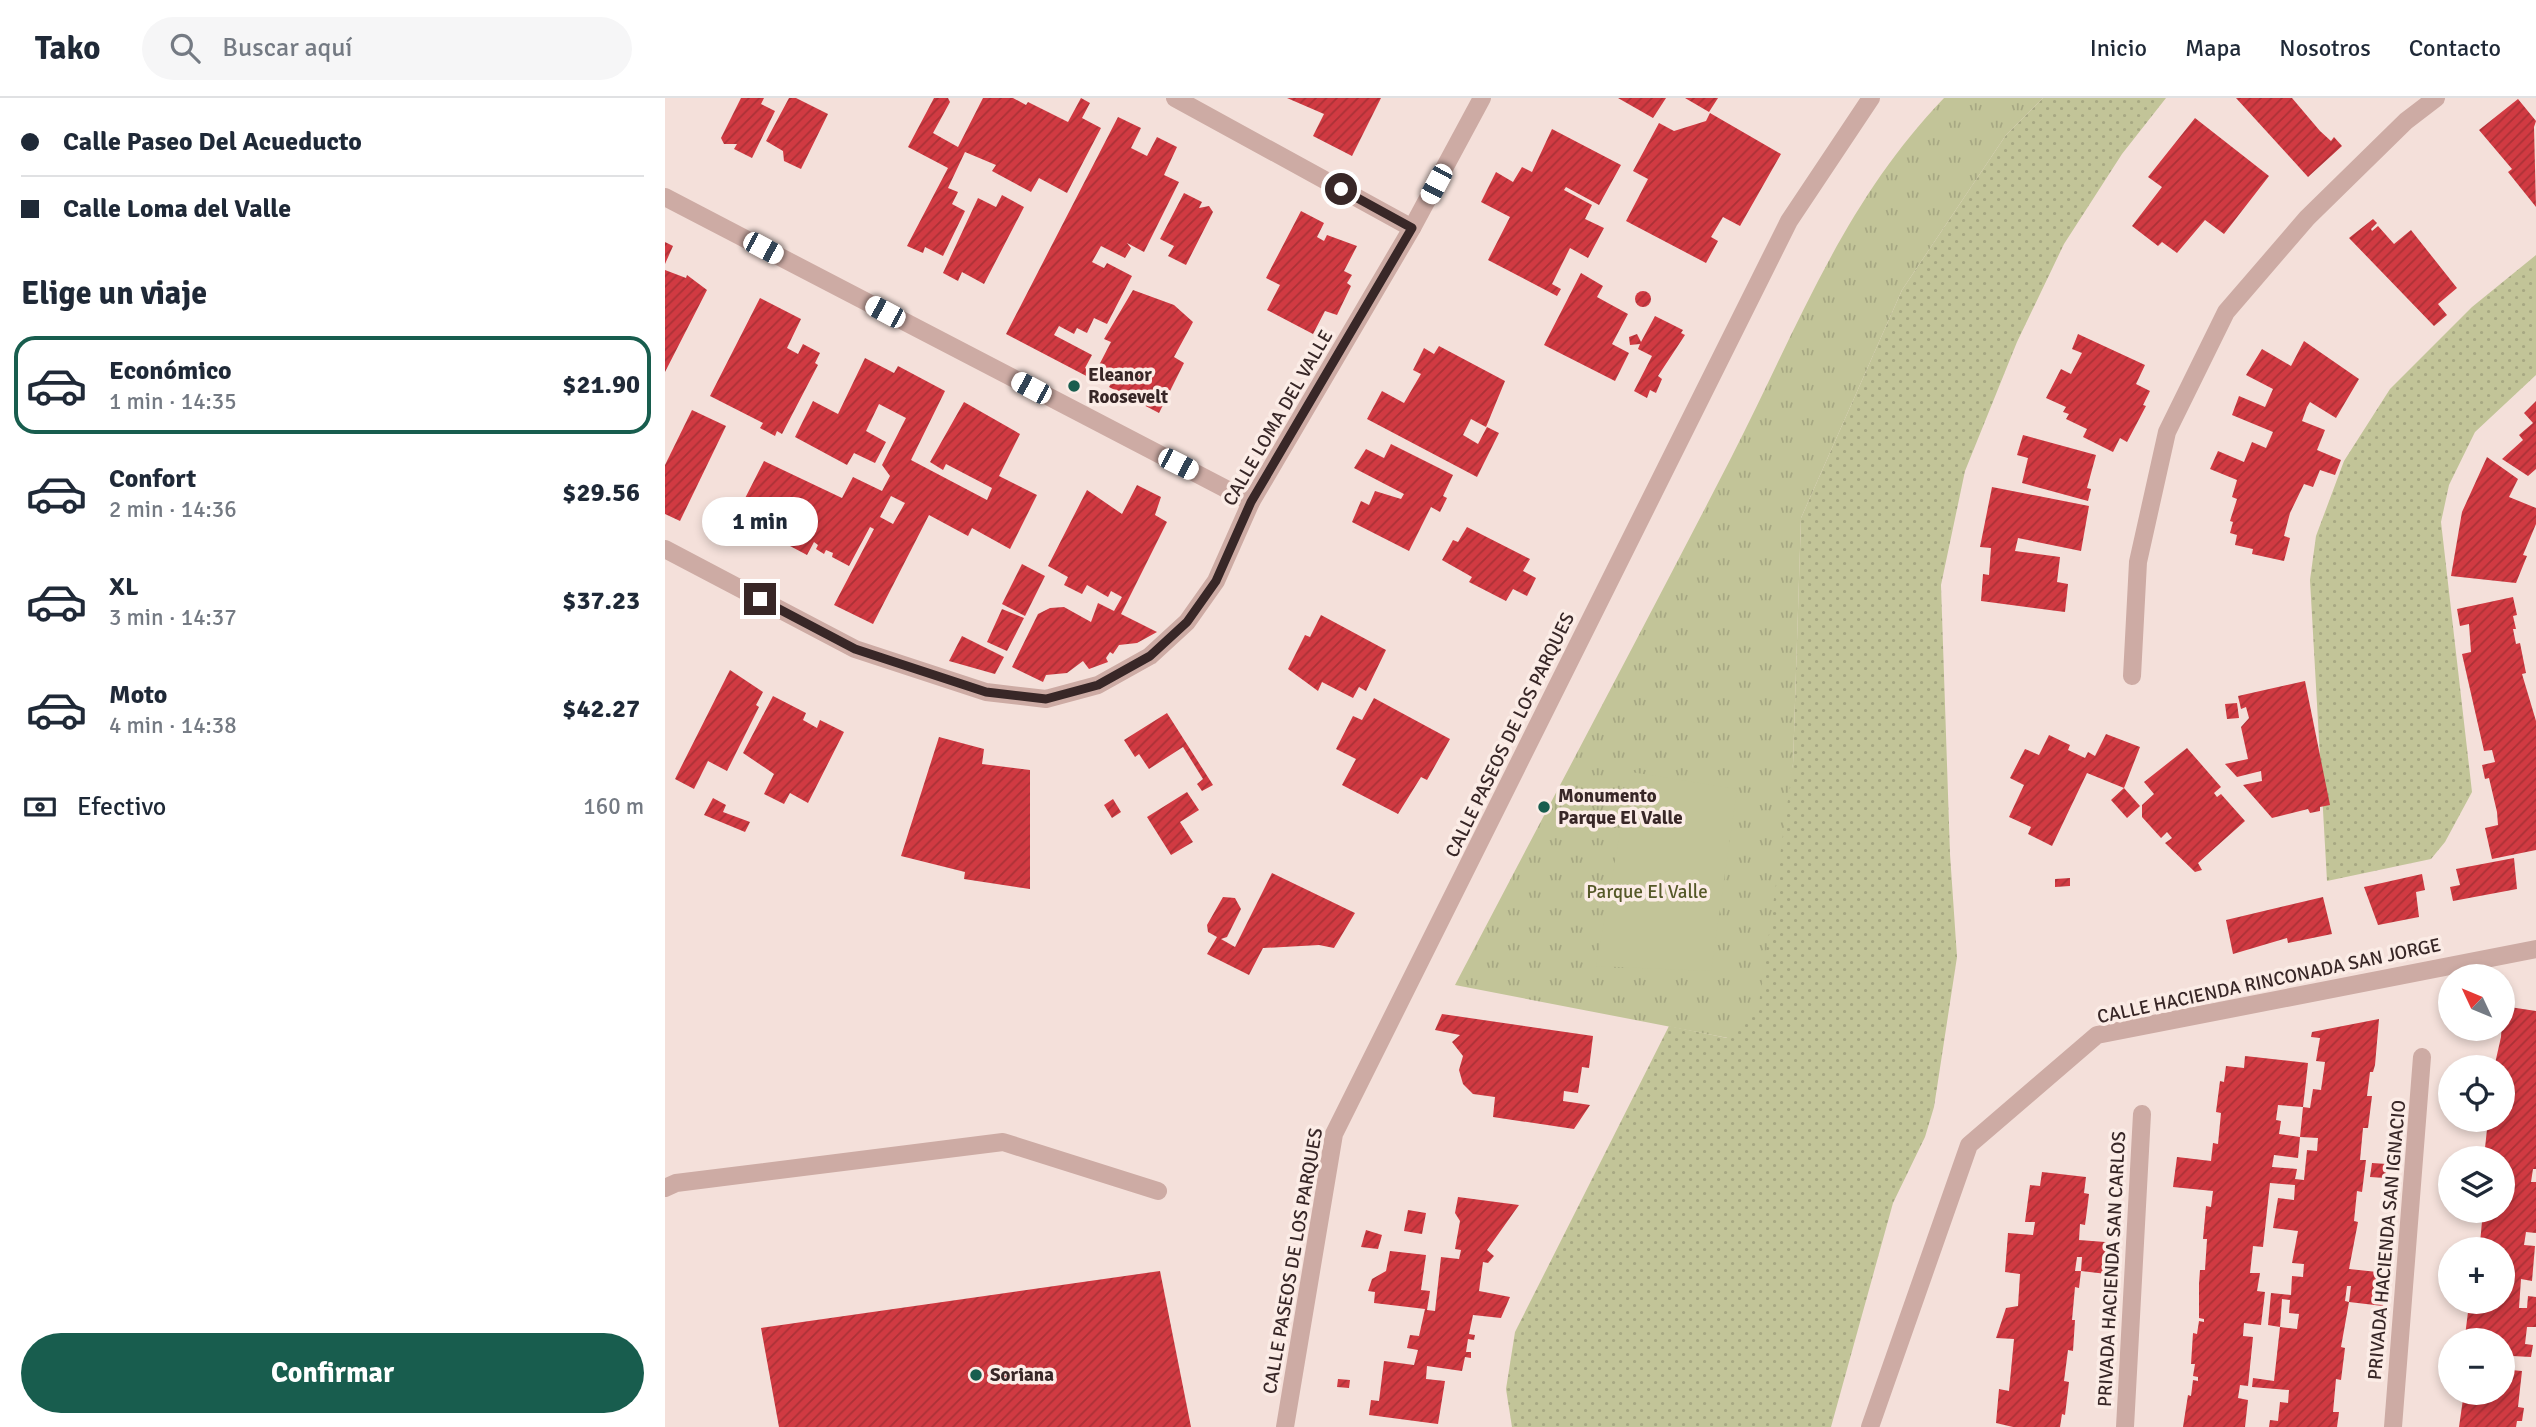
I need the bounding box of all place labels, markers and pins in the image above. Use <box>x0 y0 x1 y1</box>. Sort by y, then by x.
place label: Eleanor Roosevelt <box>1088 363 1168 409</box>
marker: Eleanor Roosevelt <box>1066 378 1082 394</box>
place label: Monumento Parque El Valle <box>1558 784 1683 830</box>
marker: Monumento Parque El Valle <box>1536 799 1552 815</box>
place label: Soriana <box>990 1363 1054 1387</box>
marker: Soriana <box>968 1367 984 1383</box>

